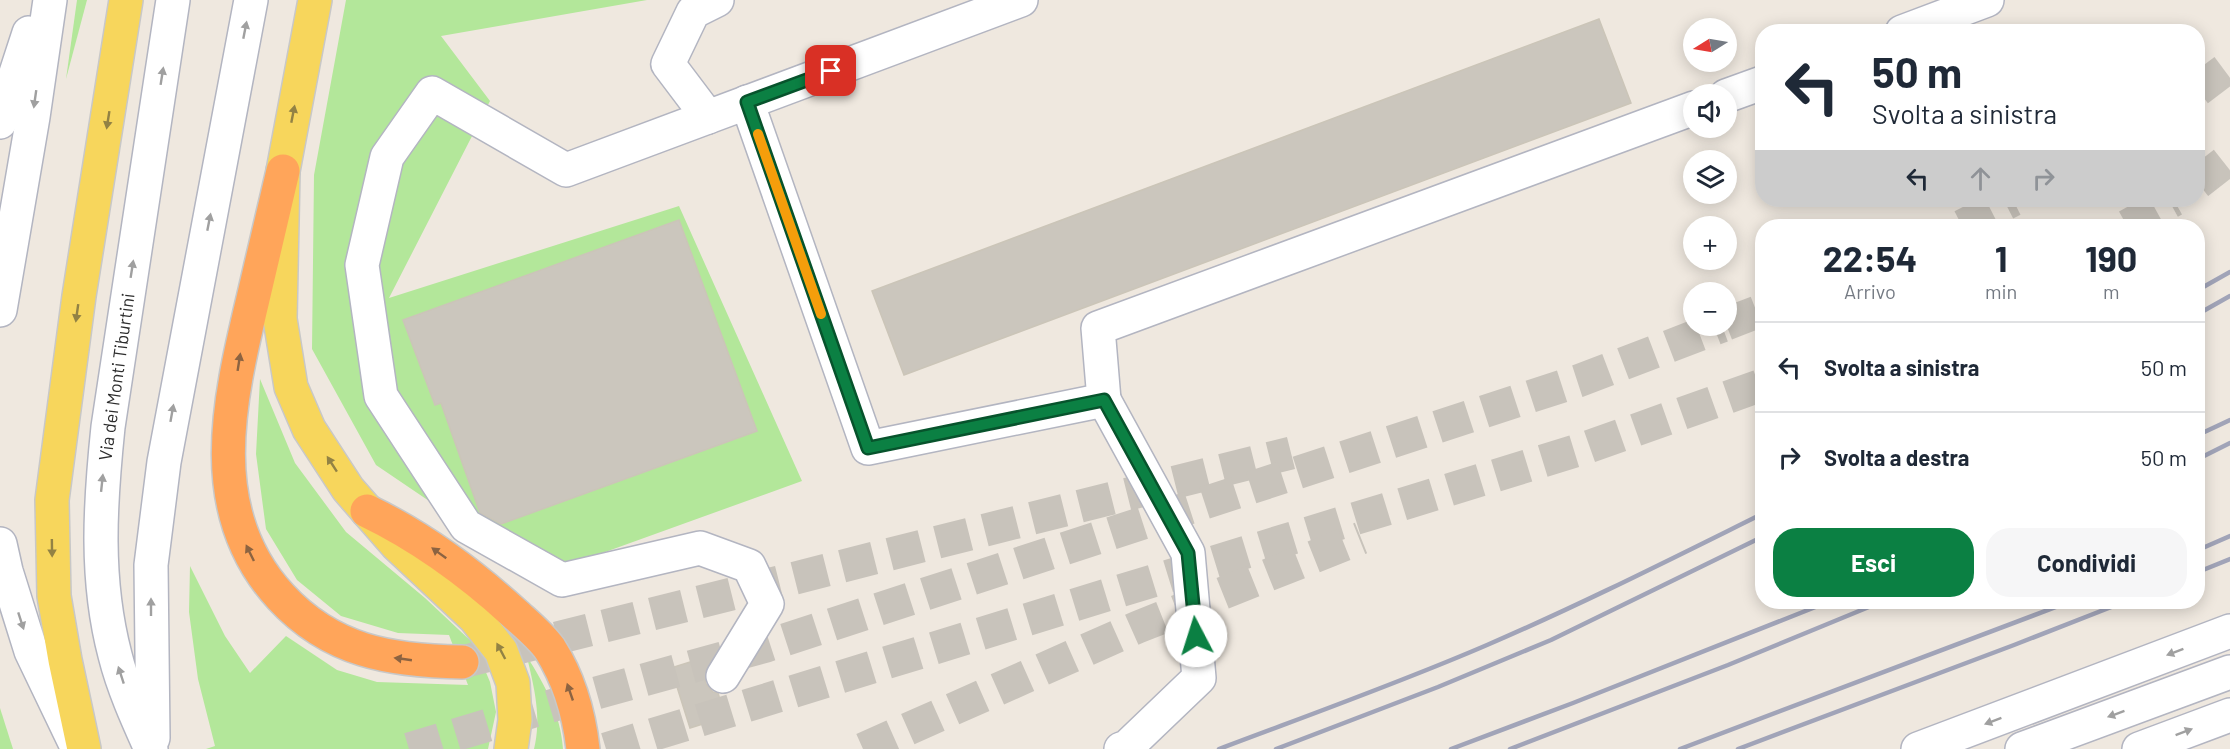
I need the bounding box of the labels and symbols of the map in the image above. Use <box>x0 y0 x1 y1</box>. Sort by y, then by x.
north arrow <box>1683 18 1737 72</box>
one-way arrow <box>241 20 250 39</box>
pin <box>805 45 856 96</box>
one-way arrow <box>157 66 166 85</box>
one-way arrow <box>31 90 40 109</box>
one-way arrow <box>289 104 298 123</box>
one-way arrow <box>103 111 112 130</box>
one-way arrow <box>205 212 214 231</box>
one-way arrow <box>128 259 137 278</box>
street label: Via dei Monti Tiburtini <box>93 292 139 462</box>
one-way arrow <box>73 303 82 322</box>
one-way arrow <box>234 352 243 371</box>
one-way arrow <box>168 403 177 422</box>
one-way arrow <box>326 456 337 473</box>
one-way arrow <box>97 473 107 492</box>
one-way arrow <box>47 539 57 558</box>
one-way arrow <box>245 544 254 561</box>
one-way arrow <box>431 547 447 559</box>
one-way arrow <box>146 597 156 616</box>
position arrow <box>1164 604 1228 668</box>
one-way arrow <box>17 612 26 630</box>
one-way arrow <box>496 643 506 660</box>
one-way arrow <box>2166 647 2184 657</box>
one-way arrow <box>394 654 413 663</box>
one-way arrow <box>116 666 125 684</box>
one-way arrow <box>565 683 575 701</box>
one-way arrow <box>2107 710 2125 720</box>
one-way arrow <box>1984 716 2002 726</box>
one-way arrow <box>2176 727 2194 737</box>

